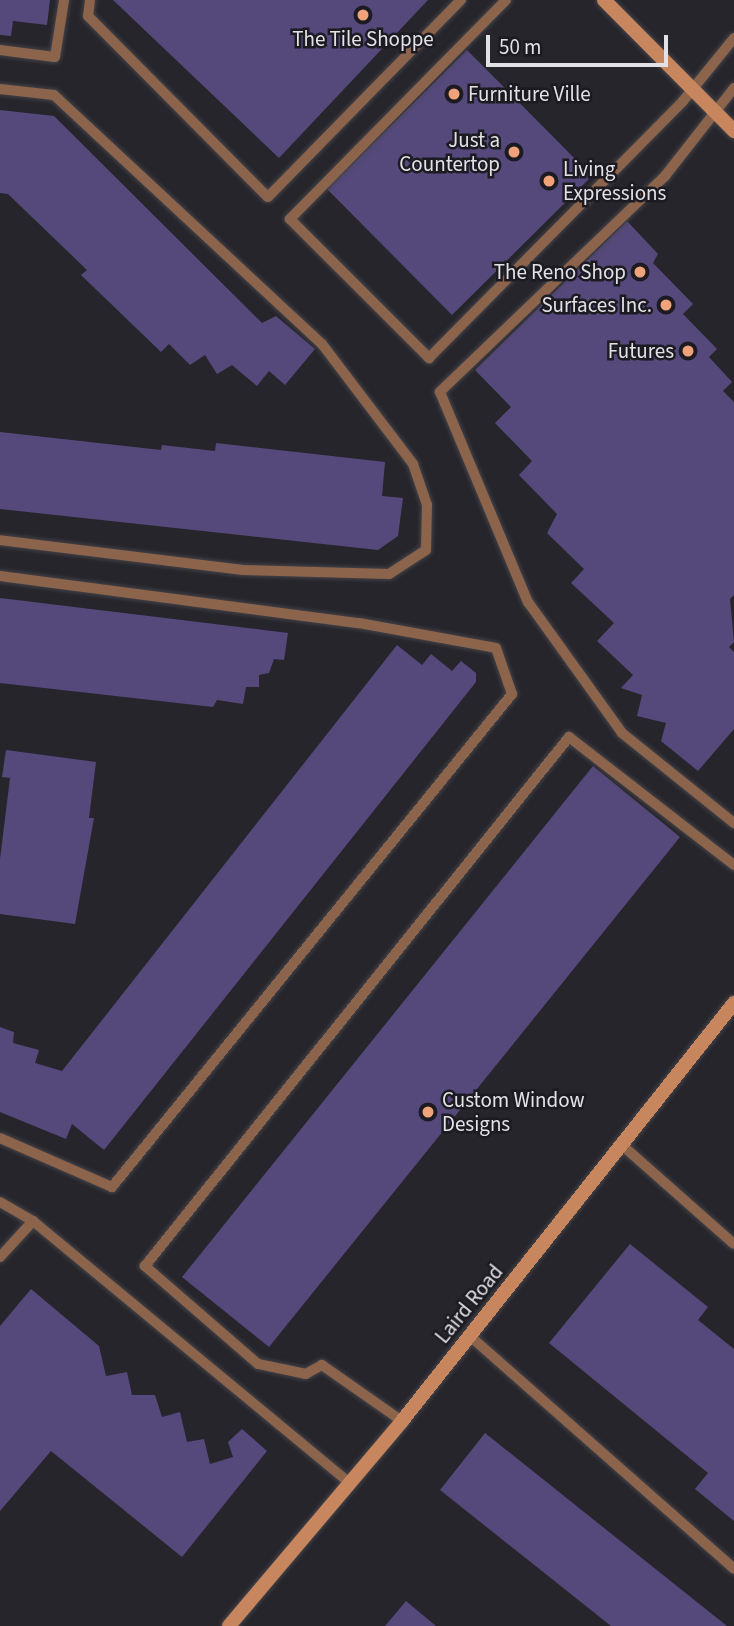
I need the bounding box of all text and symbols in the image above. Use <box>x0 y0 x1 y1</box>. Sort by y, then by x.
marker: The Tile Shoppe <box>355 7 371 23</box>
scale bar <box>489 21 671 65</box>
place label: The Tile Shoppe <box>292 26 434 52</box>
text: 50 m <box>499 32 541 62</box>
place label: Furniture Ville <box>468 81 591 107</box>
marker: Furniture Ville <box>446 86 462 102</box>
place label: Just a Countertop <box>399 127 500 177</box>
marker: Just a Countertop <box>506 144 522 160</box>
place label: Living Expressions <box>563 156 666 206</box>
marker: Living Expressions <box>541 173 557 189</box>
place label: The Reno Shop <box>494 259 626 285</box>
marker: The Reno Shop <box>632 264 648 280</box>
place label: Surfaces Inc. <box>541 292 652 318</box>
marker: Surfaces Inc. <box>658 297 674 313</box>
place label: Futures <box>608 338 674 364</box>
marker: Futures <box>680 343 696 359</box>
place label: Custom Window Designs <box>442 1087 585 1137</box>
marker: Custom Window Designs <box>420 1104 436 1120</box>
street label: Laird Road <box>430 1260 508 1348</box>

